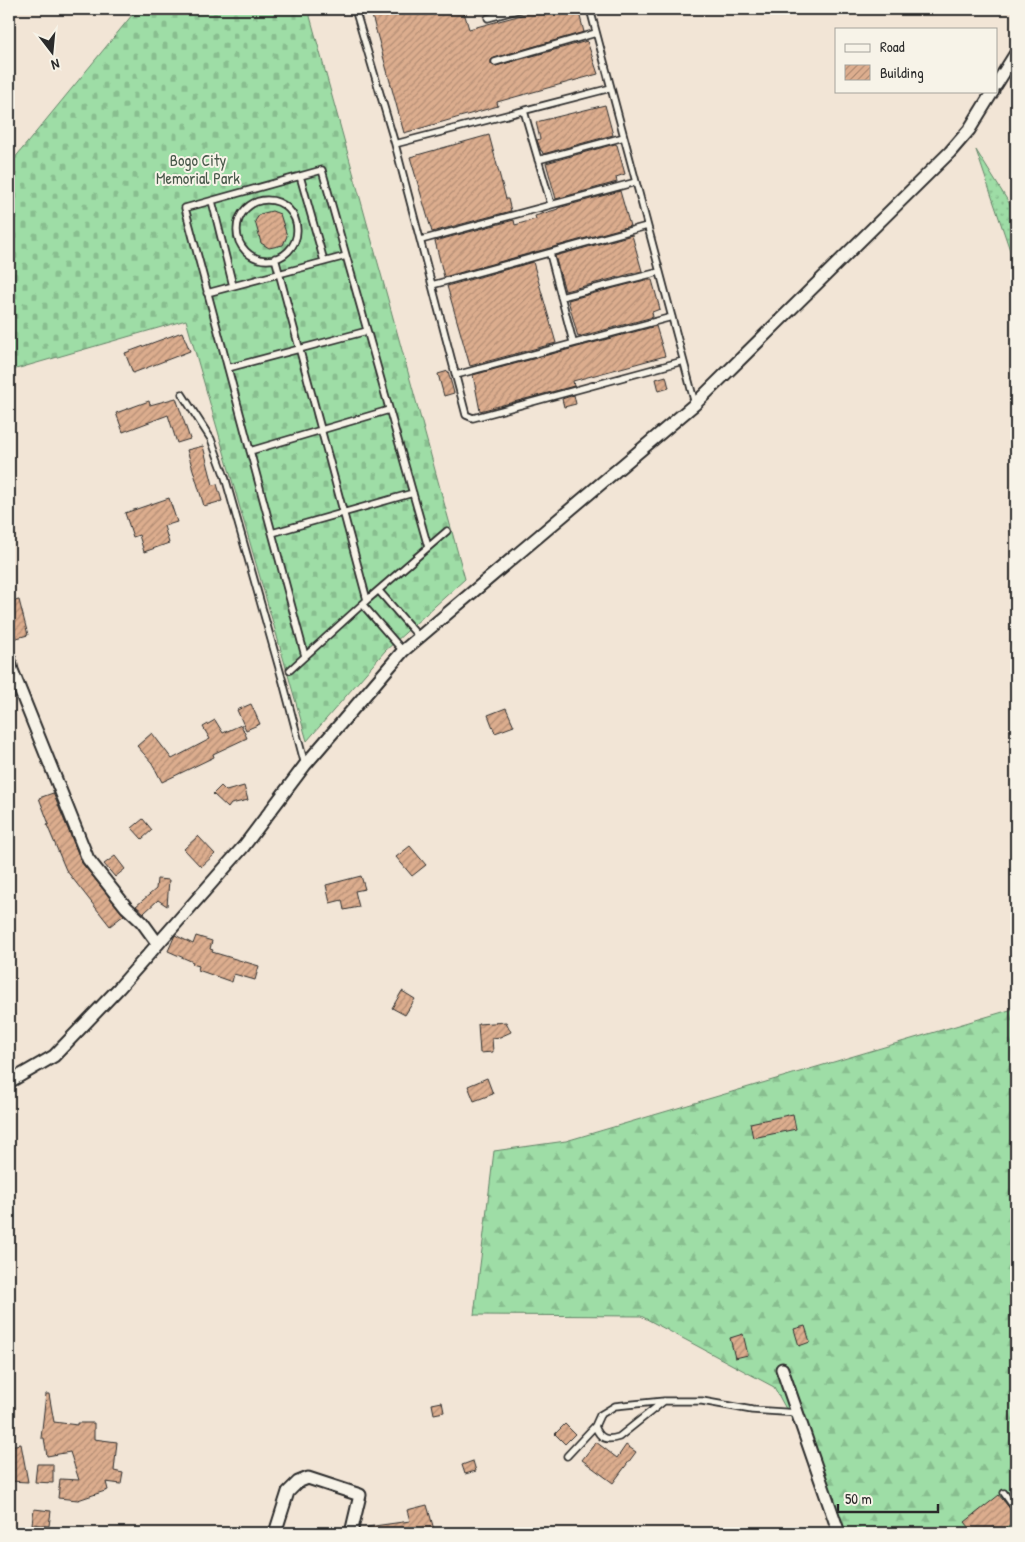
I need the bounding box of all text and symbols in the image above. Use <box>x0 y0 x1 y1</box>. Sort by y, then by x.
north arrow <box>28 28 78 78</box>
legend <box>835 28 998 92</box>
text: Road <box>880 36 905 57</box>
text: N <box>49 55 62 75</box>
text: Building <box>880 62 924 83</box>
park label: Bogo City Memorial Park <box>156 149 240 189</box>
scale bar <box>838 1482 938 1514</box>
text: 50 m <box>845 1488 872 1509</box>

